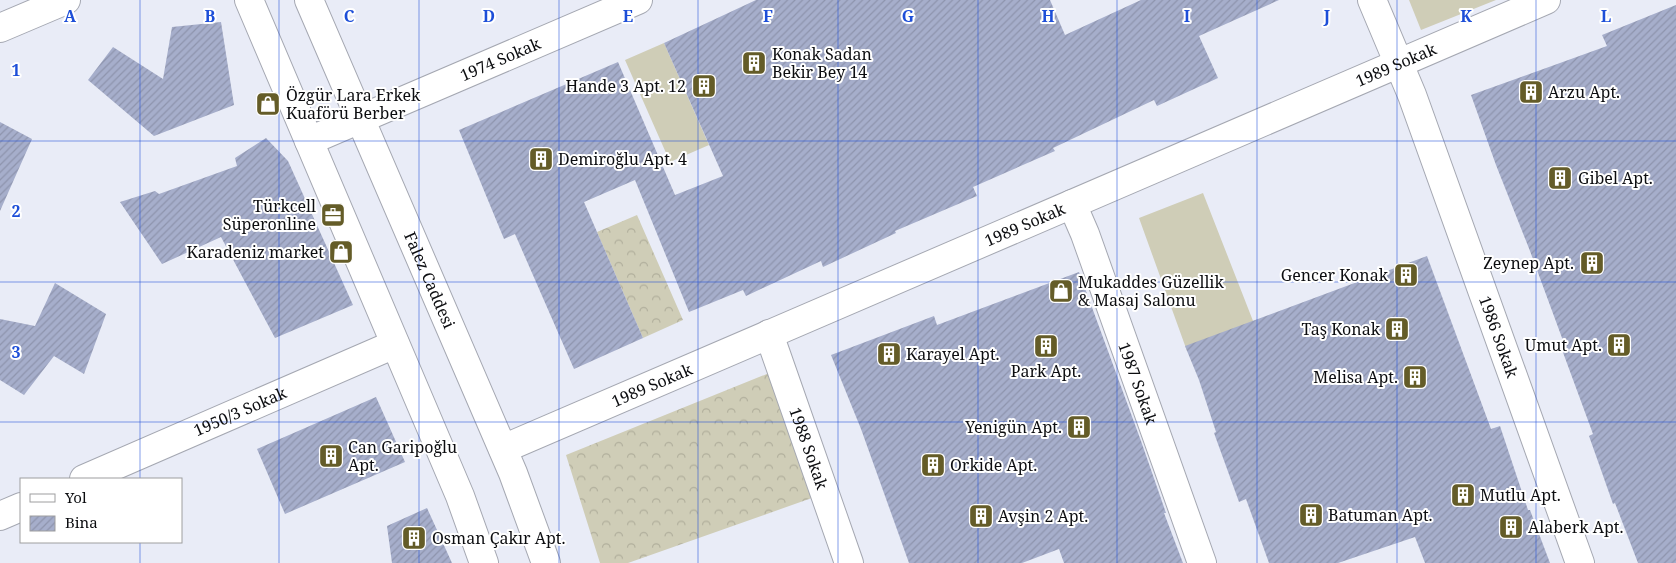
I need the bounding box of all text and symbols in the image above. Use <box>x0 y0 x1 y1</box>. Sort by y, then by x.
text: A <box>64 5 77 27</box>
text: B <box>205 5 216 27</box>
text: C <box>344 5 355 27</box>
text: D <box>483 5 495 27</box>
text: E <box>623 5 633 27</box>
text: F <box>763 5 773 27</box>
text: G <box>902 5 914 27</box>
text: H <box>1041 5 1055 27</box>
text: I <box>1184 5 1190 27</box>
text: J <box>1323 5 1331 27</box>
text: K <box>1460 5 1472 27</box>
text: L <box>1601 5 1611 27</box>
street label: 1974 Sokak <box>456 32 544 86</box>
street label: 1989 Sokak <box>1352 37 1440 92</box>
place label: Konak Sadan Bekir Bey 14 <box>772 43 872 83</box>
building icon: Konak Sadan Bekir Bey 14 <box>741 50 767 76</box>
text: 1 <box>11 59 21 81</box>
building icon: Hande 3 Apt. 12 <box>691 73 717 99</box>
place label: Hande 3 Apt. 12 <box>566 75 686 97</box>
building icon: Arzu Apt. <box>1518 79 1544 105</box>
place label: Arzu Apt. <box>1548 81 1620 103</box>
place label: Özgür Lara Erkek Kuaförü Berber <box>286 84 421 124</box>
shop icon: Özgür Lara Erkek Kuaförü Berber <box>255 91 281 117</box>
building icon: Demiroğlu Apt. 4 <box>528 146 554 172</box>
place label: Demiroğlu Apt. 4 <box>558 148 687 170</box>
building icon: Gibel Apt. <box>1547 165 1573 191</box>
place label: Gibel Apt. <box>1578 167 1653 189</box>
place label: Türkcell Süperonline <box>223 195 316 235</box>
street label: 1989 Sokak <box>981 197 1069 251</box>
text: 2 <box>11 200 21 222</box>
office icon: Türkcell Süperonline <box>320 202 346 228</box>
street label: Falez Caddesi <box>399 228 460 332</box>
shop icon: Karadeniz market <box>328 239 354 265</box>
place label: Karadeniz market <box>187 241 324 263</box>
building icon: Zeynep Apt. <box>1579 250 1605 276</box>
place label: Zeynep Apt. <box>1483 252 1574 274</box>
building icon: Gencer Konak <box>1393 262 1419 288</box>
place label: Gencer Konak <box>1281 264 1389 286</box>
place label: Mukaddes Güzellik & Masaj Salonu <box>1078 271 1224 311</box>
shop icon: Mukaddes Güzellik & Masaj Salonu <box>1048 278 1074 304</box>
street label: 1986 Sokak <box>1474 293 1524 381</box>
building icon: Taş Konak <box>1384 316 1410 342</box>
place label: Taş Konak <box>1301 318 1381 340</box>
building icon: Umut Apt. <box>1606 332 1632 358</box>
building icon: Park Apt. <box>1033 333 1059 359</box>
place label: Umut Apt. <box>1525 334 1602 356</box>
street label: 1987 Sokak <box>1113 339 1163 428</box>
text: 3 <box>11 341 21 363</box>
building icon: Karayel Apt. <box>876 341 902 367</box>
place label: Karayel Apt. <box>906 343 1000 365</box>
street label: 1989 Sokak <box>608 358 696 412</box>
place label: Park Apt. <box>1011 360 1081 382</box>
building icon: Melisa Apt. <box>1402 364 1428 390</box>
place label: Melisa Apt. <box>1313 366 1398 388</box>
street label: 1950/3 Sokak <box>190 381 290 441</box>
street label: 1988 Sokak <box>784 404 834 493</box>
building icon: Yenigün Apt. <box>1066 414 1092 440</box>
place label: Yenigün Apt. <box>964 416 1062 438</box>
place label: Can Garipoğlu Apt. <box>348 436 457 476</box>
building icon: Can Garipoğlu Apt. <box>318 443 344 469</box>
building icon: Orkide Apt. <box>920 452 946 478</box>
place label: Orkide Apt. <box>950 454 1037 476</box>
legend <box>20 478 182 543</box>
building icon: Mutlu Apt. <box>1450 482 1476 508</box>
place label: Mutlu Apt. <box>1480 484 1561 506</box>
text: Yol <box>64 487 87 507</box>
building icon: Batuman Apt. <box>1298 502 1324 528</box>
building icon: Avşin 2 Apt. <box>968 503 994 529</box>
place label: Batuman Apt. <box>1328 504 1433 526</box>
place label: Avşin 2 Apt. <box>998 505 1088 527</box>
text: Bina <box>65 512 98 532</box>
building icon: Alaberk Apt. <box>1498 514 1524 540</box>
place label: Alaberk Apt. <box>1528 516 1623 538</box>
building icon: Osman Çakır Apt. <box>401 525 427 551</box>
place label: Osman Çakır Apt. <box>432 527 565 549</box>

